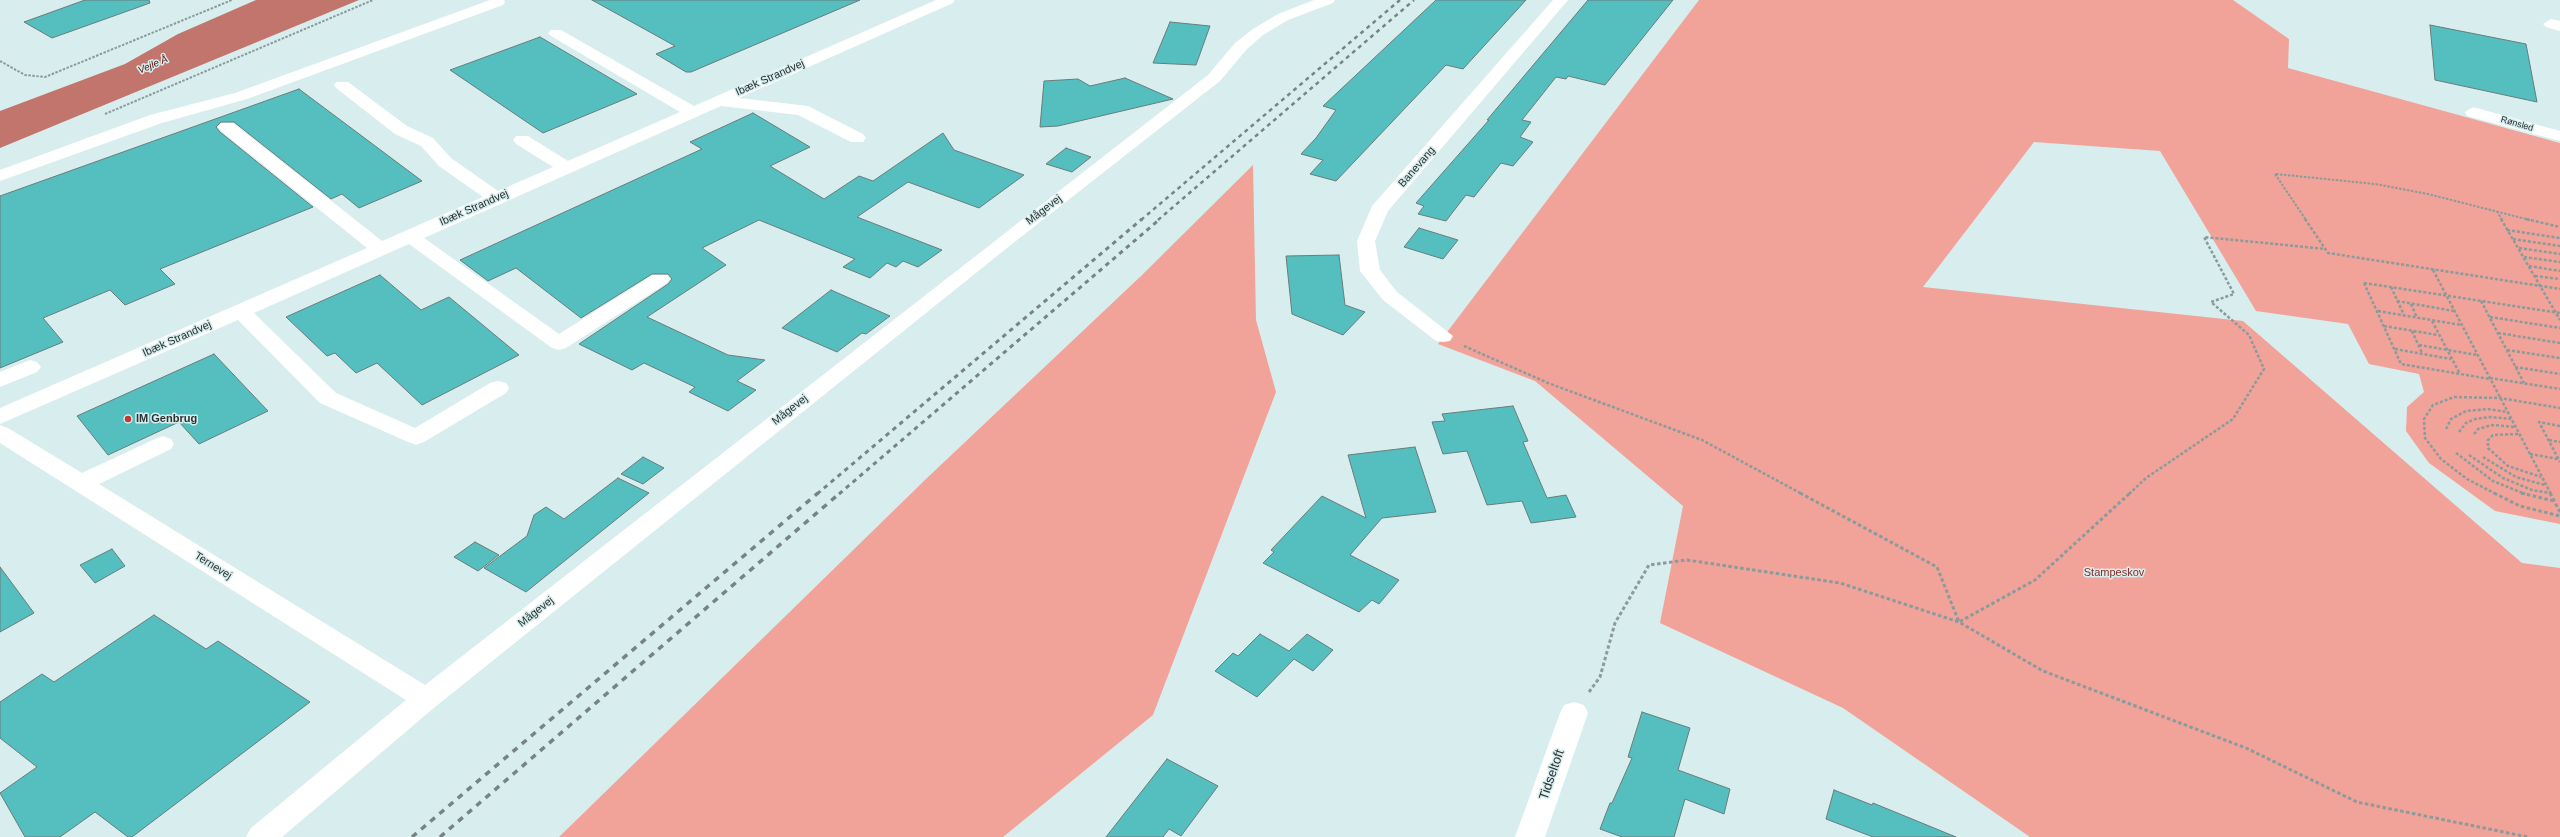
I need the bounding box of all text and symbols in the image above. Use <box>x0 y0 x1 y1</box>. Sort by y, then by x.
water label: Vejle Å <box>136 53 170 77</box>
street label: Ibæk Strandvej <box>734 57 806 99</box>
street label: Rønsled <box>2499 114 2535 134</box>
street label: Banevang <box>1396 144 1438 190</box>
street label: Ibæk Strandvej <box>438 187 510 229</box>
street label: Mågevej <box>1023 192 1065 228</box>
street label: Ibæk Strandvej <box>141 318 213 360</box>
street label: Mågevej <box>770 392 810 428</box>
place label: IM Genbrug <box>136 412 197 426</box>
marker: IM Genbrug <box>123 414 133 424</box>
street label: Ternevej <box>192 549 234 583</box>
park label: Stampeskov <box>2084 566 2144 580</box>
street label: Mågevej <box>516 594 556 630</box>
street label: Tidseltoft <box>1536 748 1568 802</box>

